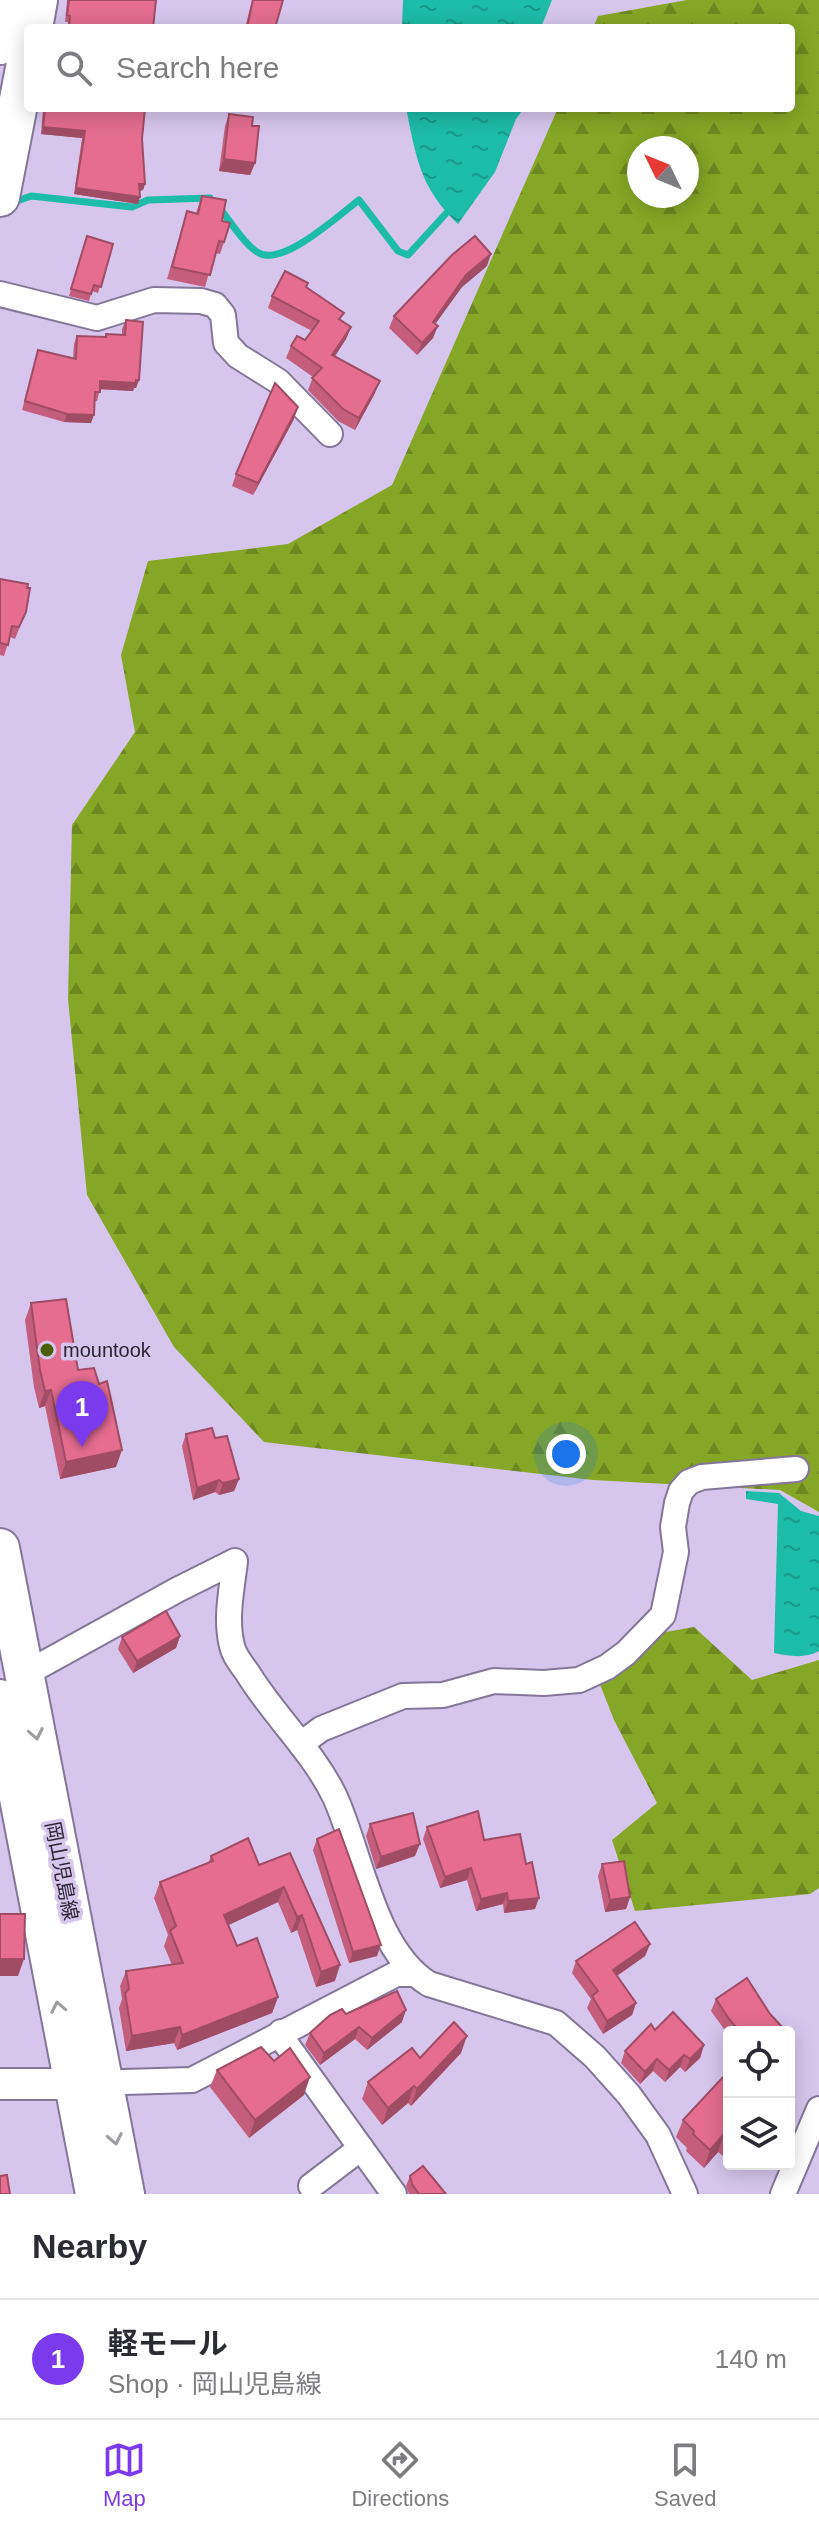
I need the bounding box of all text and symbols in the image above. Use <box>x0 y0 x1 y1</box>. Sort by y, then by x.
search box <box>24 24 795 112</box>
icon: search <box>52 46 96 90</box>
text: Search here <box>116 51 279 84</box>
north arrow <box>627 136 699 208</box>
place label: mountook <box>63 1339 152 1361</box>
marker: mountook <box>38 1341 56 1359</box>
pin: 1 <box>56 1381 108 1447</box>
your location <box>546 1434 586 1474</box>
one-way arrow <box>27 1727 44 1741</box>
street label: 岡山児島線 <box>42 1820 82 1922</box>
one-way arrow <box>50 2000 67 2014</box>
map controls <box>723 2026 795 2170</box>
button: locate <box>723 2026 795 2098</box>
button: layers <box>723 2098 795 2170</box>
one-way arrow <box>105 2132 122 2145</box>
text: Nearby <box>32 2227 147 2265</box>
text: 軽モール <box>108 2327 228 2360</box>
text: 1 <box>51 2344 65 2374</box>
text: 140 m <box>715 2344 787 2374</box>
text: Shop · 岡山児島線 <box>108 2369 322 2399</box>
tab: Map <box>102 2438 146 2512</box>
tab: Directions <box>351 2438 449 2512</box>
tab: Saved <box>654 2438 717 2512</box>

